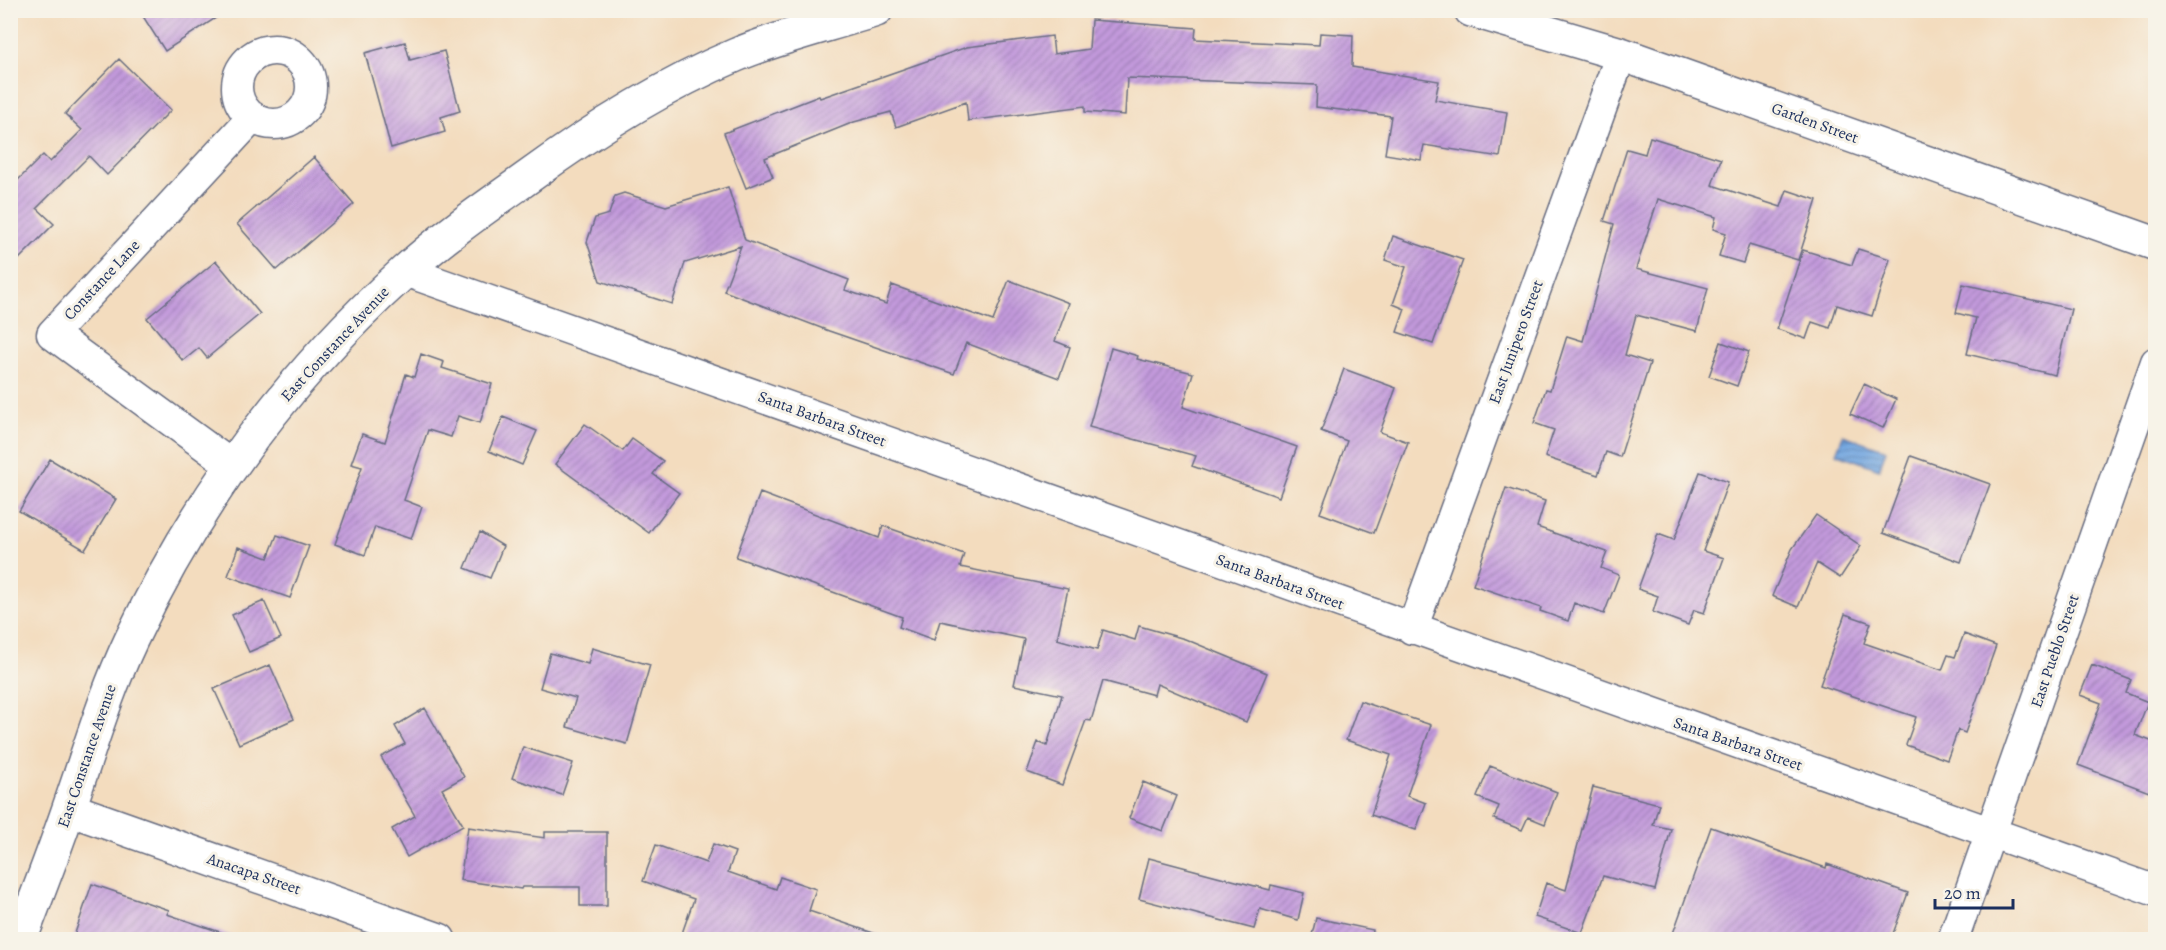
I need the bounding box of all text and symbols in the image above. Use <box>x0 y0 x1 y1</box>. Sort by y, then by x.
street label: Garden Street <box>1768 97 1862 149</box>
street label: Constance Lane <box>59 235 145 325</box>
street label: East Junipero Street <box>1483 277 1549 407</box>
street label: East Constance Avenue <box>276 282 394 406</box>
street label: Santa Barbara Street <box>755 386 889 452</box>
street label: Santa Barbara Street <box>1213 549 1347 615</box>
street label: East Pueblo Street <box>2025 591 2085 711</box>
street label: East Constance Avenue <box>52 681 122 831</box>
street label: Santa Barbara Street <box>1671 712 1805 776</box>
street label: Anacapa Street <box>203 847 304 900</box>
scale bar <box>1935 872 2013 910</box>
text: 20 m <box>1944 881 1981 905</box>

